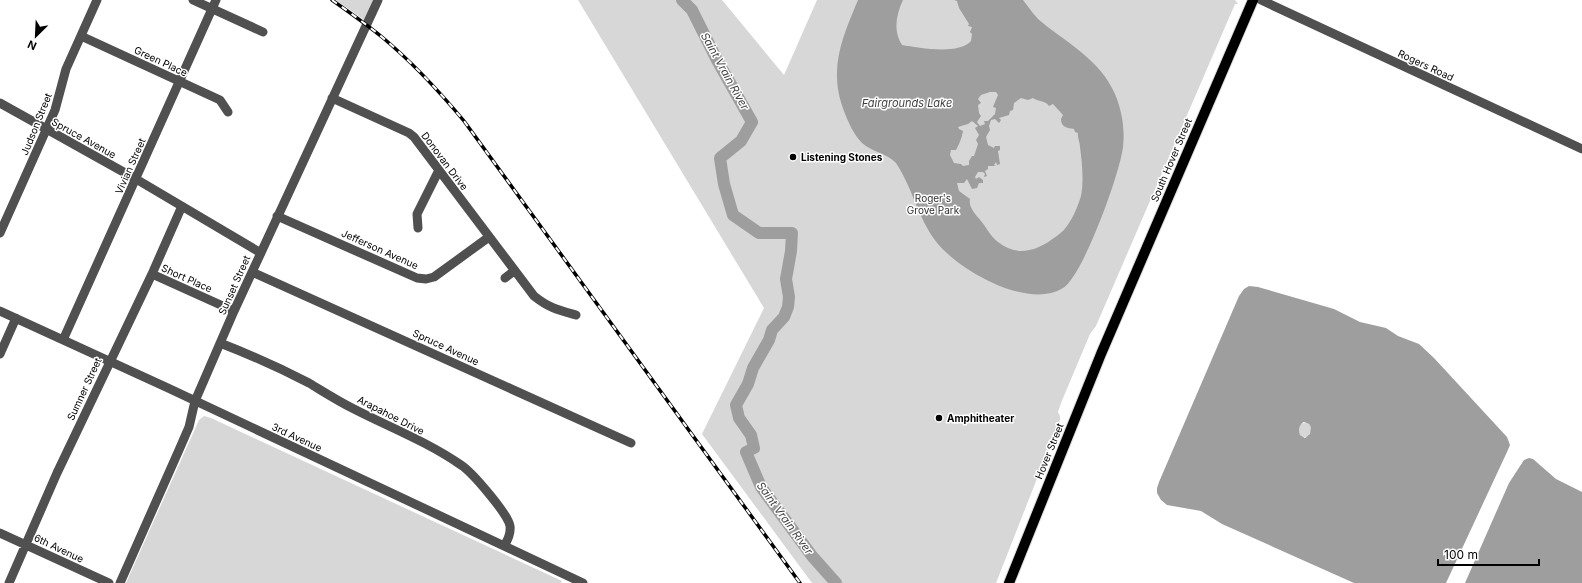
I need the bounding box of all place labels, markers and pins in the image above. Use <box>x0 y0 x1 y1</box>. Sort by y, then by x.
place label: Listening Stones <box>801 151 883 164</box>
marker: Listening Stones <box>788 152 798 162</box>
place label: Amphitheater <box>947 412 1014 424</box>
marker: Amphitheater <box>934 413 944 423</box>

